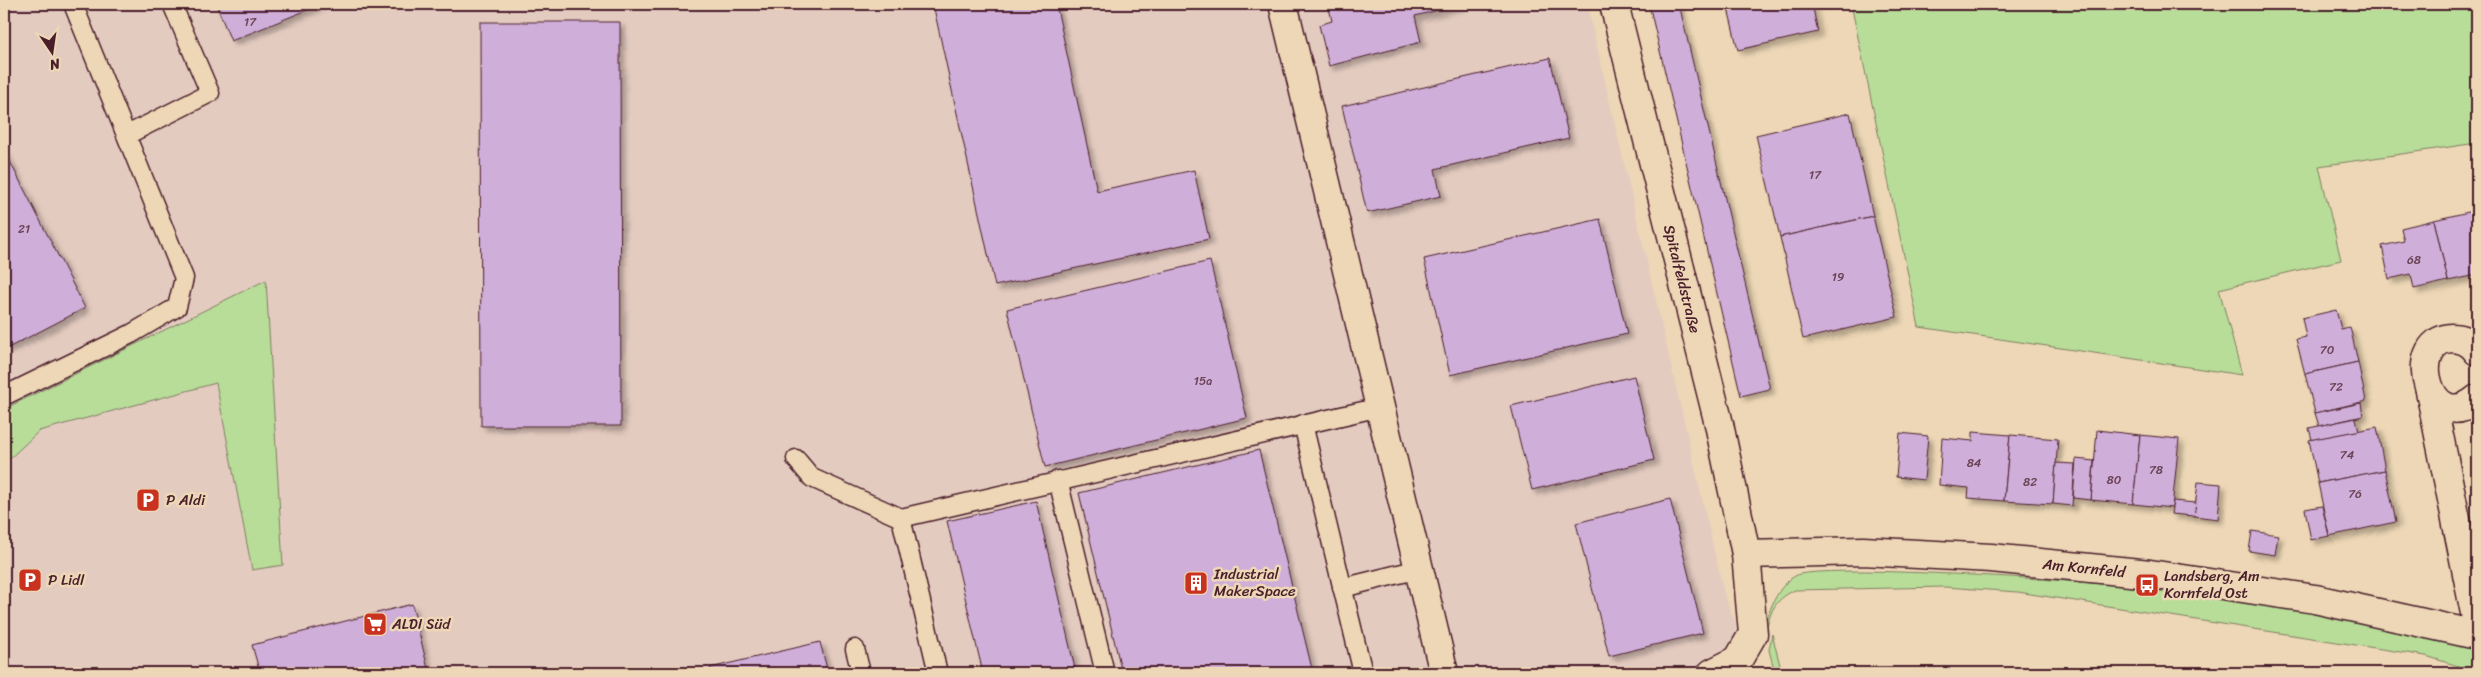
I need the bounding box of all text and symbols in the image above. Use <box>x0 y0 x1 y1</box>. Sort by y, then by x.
house number: 17 <box>244 11 257 33</box>
north arrow <box>28 28 78 78</box>
text: N <box>47 51 63 78</box>
house number: 17 <box>1809 164 1822 186</box>
house number: 21 <box>18 218 30 240</box>
street label: Spitalfeldstraße <box>1656 222 1708 336</box>
house number: 68 <box>2407 249 2421 271</box>
house number: 19 <box>1832 266 1844 288</box>
house number: 70 <box>2320 339 2335 361</box>
house number: 15a <box>1194 370 1212 392</box>
house number: 72 <box>2329 376 2343 398</box>
house number: 74 <box>2340 444 2355 466</box>
house number: 84 <box>1967 452 1982 474</box>
house number: 78 <box>2149 459 2163 481</box>
house number: 80 <box>2107 469 2122 491</box>
house number: 82 <box>2023 471 2037 493</box>
house number: 76 <box>2348 483 2362 505</box>
parking icon: P Aldi <box>135 487 161 513</box>
place label: P Aldi <box>166 487 206 513</box>
street label: Am Kornfeld <box>2040 551 2128 585</box>
place label: Industrial MakerSpace <box>1213 561 1296 604</box>
place label: Landsberg, Am Kornfeld Ost <box>2164 563 2260 606</box>
parking icon: P Lidl <box>17 567 43 593</box>
place label: P Lidl <box>48 567 85 593</box>
building icon: Industrial MakerSpace <box>1183 570 1209 596</box>
bus stop icon: Landsberg, Am Kornfeld Ost <box>2134 572 2160 598</box>
supermarket icon: ALDI Süd <box>362 611 388 637</box>
place label: ALDI Süd <box>391 611 451 637</box>

